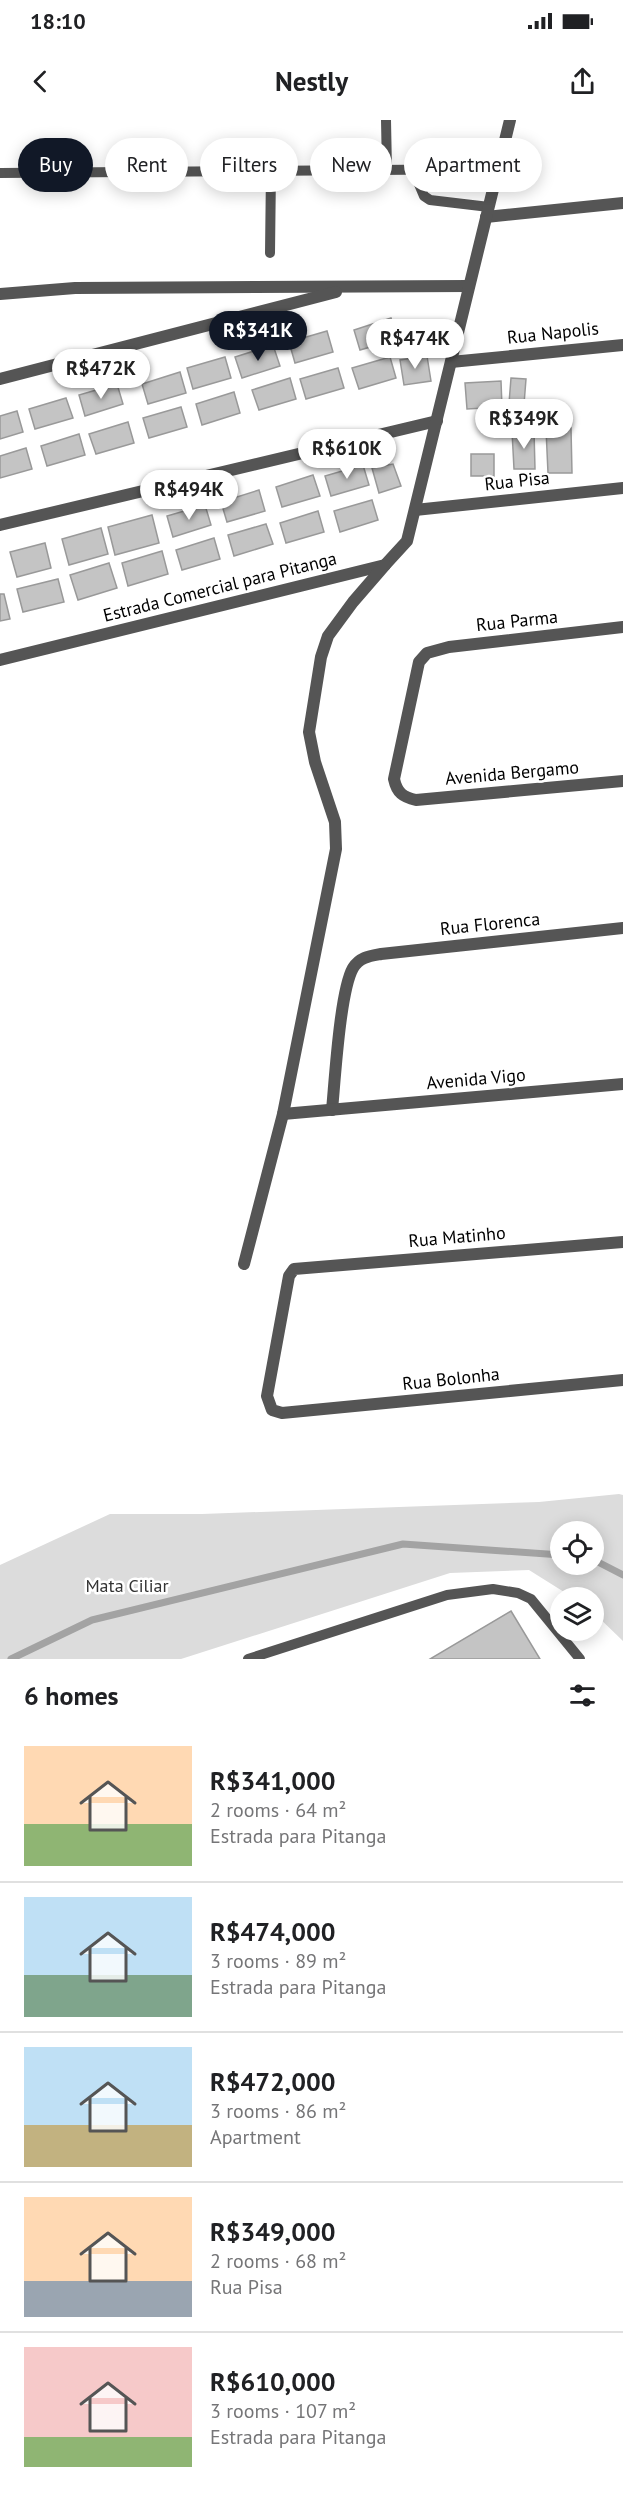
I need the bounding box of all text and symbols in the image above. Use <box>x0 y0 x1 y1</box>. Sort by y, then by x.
text: 18:10 <box>30 7 86 35</box>
text: Nestly <box>275 64 348 98</box>
icon: back <box>24 65 57 98</box>
icon: share <box>566 65 599 98</box>
chip: Buy <box>18 138 93 192</box>
chip: Rent <box>105 138 188 192</box>
chip: Filters <box>200 138 298 192</box>
chip: New <box>310 138 392 192</box>
chip: Apartment <box>404 138 542 192</box>
pin: R$341K <box>209 311 307 362</box>
street label: Rua Napolis <box>506 316 600 349</box>
text: R$341K <box>223 317 293 343</box>
pin: R$474K <box>366 319 464 370</box>
text: R$474K <box>380 325 450 351</box>
pin: R$472K <box>52 349 150 400</box>
text: R$472K <box>66 355 136 381</box>
pin: R$349K <box>475 399 573 450</box>
text: R$349K <box>489 405 559 431</box>
pin: R$610K <box>298 429 396 480</box>
text: R$610K <box>312 435 382 461</box>
street label: Rua Pisa <box>483 466 551 495</box>
pin: R$494K <box>140 470 238 521</box>
text: R$494K <box>154 476 224 502</box>
street label: Estrada Comercial para Pitanga <box>101 546 339 627</box>
street label: Rua Parma <box>475 605 559 636</box>
street label: Avenida Bergamo <box>444 755 580 790</box>
street label: Rua Florenca <box>439 907 541 940</box>
street label: Avenida Vigo <box>425 1063 526 1094</box>
street label: Rua Matinho <box>407 1221 506 1252</box>
street label: Rua Bolonha <box>401 1362 501 1395</box>
map controls <box>550 1521 604 1641</box>
button: locate <box>550 1521 604 1575</box>
park label: Mata Ciliar <box>85 1574 169 1597</box>
button: layers <box>550 1587 604 1641</box>
text: 6 homes <box>24 1679 119 1712</box>
icon: filters <box>566 1679 599 1712</box>
text: R$341,000 <box>210 1764 335 1797</box>
icon: home <box>72 1770 144 1842</box>
text: 2 rooms · 64 m² <box>210 1797 346 1823</box>
text: Estrada para Pitanga <box>210 1823 386 1849</box>
text: R$474,000 <box>210 1915 335 1948</box>
icon: home <box>72 1921 144 1993</box>
text: 3 rooms · 89 m² <box>210 1948 346 1974</box>
text: Estrada para Pitanga <box>210 1974 386 2000</box>
text: R$472,000 <box>210 2065 335 2098</box>
icon: home <box>72 2071 144 2143</box>
text: 3 rooms · 86 m² <box>210 2098 346 2124</box>
text: Apartment <box>210 2124 301 2150</box>
text: R$349,000 <box>210 2215 335 2248</box>
icon: home <box>72 2221 144 2293</box>
text: 2 rooms · 68 m² <box>210 2248 346 2274</box>
text: Rua Pisa <box>210 2274 283 2300</box>
text: R$610,000 <box>210 2365 335 2398</box>
icon: home <box>72 2371 144 2443</box>
text: 3 rooms · 107 m² <box>210 2398 356 2424</box>
text: Estrada para Pitanga <box>210 2424 386 2450</box>

